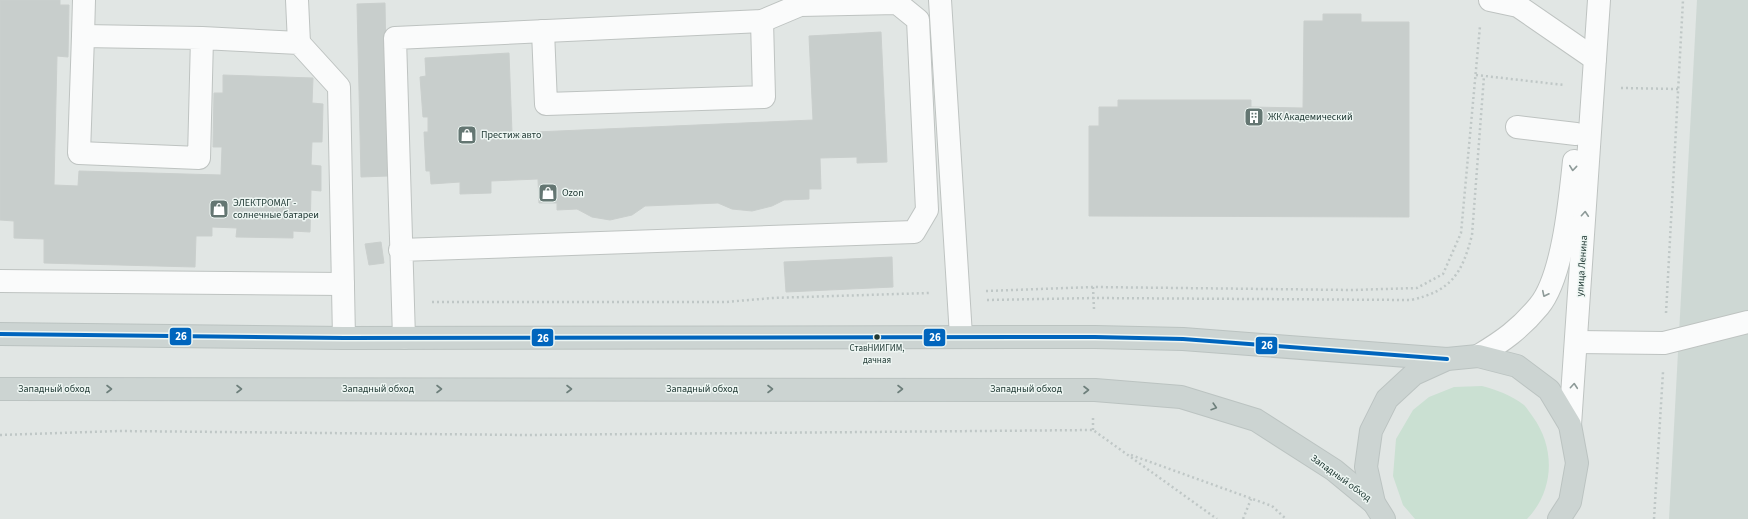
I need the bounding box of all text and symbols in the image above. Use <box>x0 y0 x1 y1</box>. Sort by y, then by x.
building icon: ЖК Академический <box>1243 106 1265 128</box>
place label: ЖК Академический <box>1268 110 1353 124</box>
shop icon: Престиж авто <box>456 124 478 146</box>
place label: Престиж авто <box>481 128 541 142</box>
one-way arrow <box>1569 165 1578 172</box>
shop icon: Ozon <box>537 182 559 204</box>
place label: Ozon <box>562 186 584 200</box>
place label: ЭЛЕКТРОМАГ - солнечные батареи <box>233 196 319 222</box>
shop icon: ЭЛЕКТРОМАГ - солнечные батареи <box>208 198 230 220</box>
one-way arrow <box>1580 211 1589 217</box>
street label: улица Ленина <box>1573 235 1591 297</box>
one-way arrow <box>1542 290 1550 298</box>
line badge: 26 <box>169 327 192 346</box>
line badge: 26 <box>531 328 554 347</box>
line badge: 26 <box>923 328 946 347</box>
text: 26 <box>175 329 187 344</box>
text: 26 <box>929 330 941 345</box>
text: 26 <box>537 331 549 346</box>
marker: СтавНИИГИМ, дачная <box>872 332 882 342</box>
line badge: 26 <box>1255 336 1278 355</box>
text: 26 <box>1261 338 1273 353</box>
place label: СтавНИИГИМ, дачная <box>850 342 904 367</box>
street label: Западный обход <box>18 382 91 396</box>
street label: Западный обход <box>342 382 415 396</box>
street label: Западный обход <box>666 382 739 396</box>
street label: Западный обход <box>990 382 1063 396</box>
one-way arrow <box>1569 383 1578 389</box>
one-way arrow <box>106 385 112 393</box>
one-way arrow <box>236 385 242 393</box>
one-way arrow <box>436 385 442 393</box>
one-way arrow <box>566 385 572 393</box>
one-way arrow <box>767 385 773 393</box>
one-way arrow <box>897 385 903 393</box>
one-way arrow <box>1083 386 1089 394</box>
one-way arrow <box>1210 402 1217 411</box>
street label: Западный обход <box>1308 451 1375 505</box>

